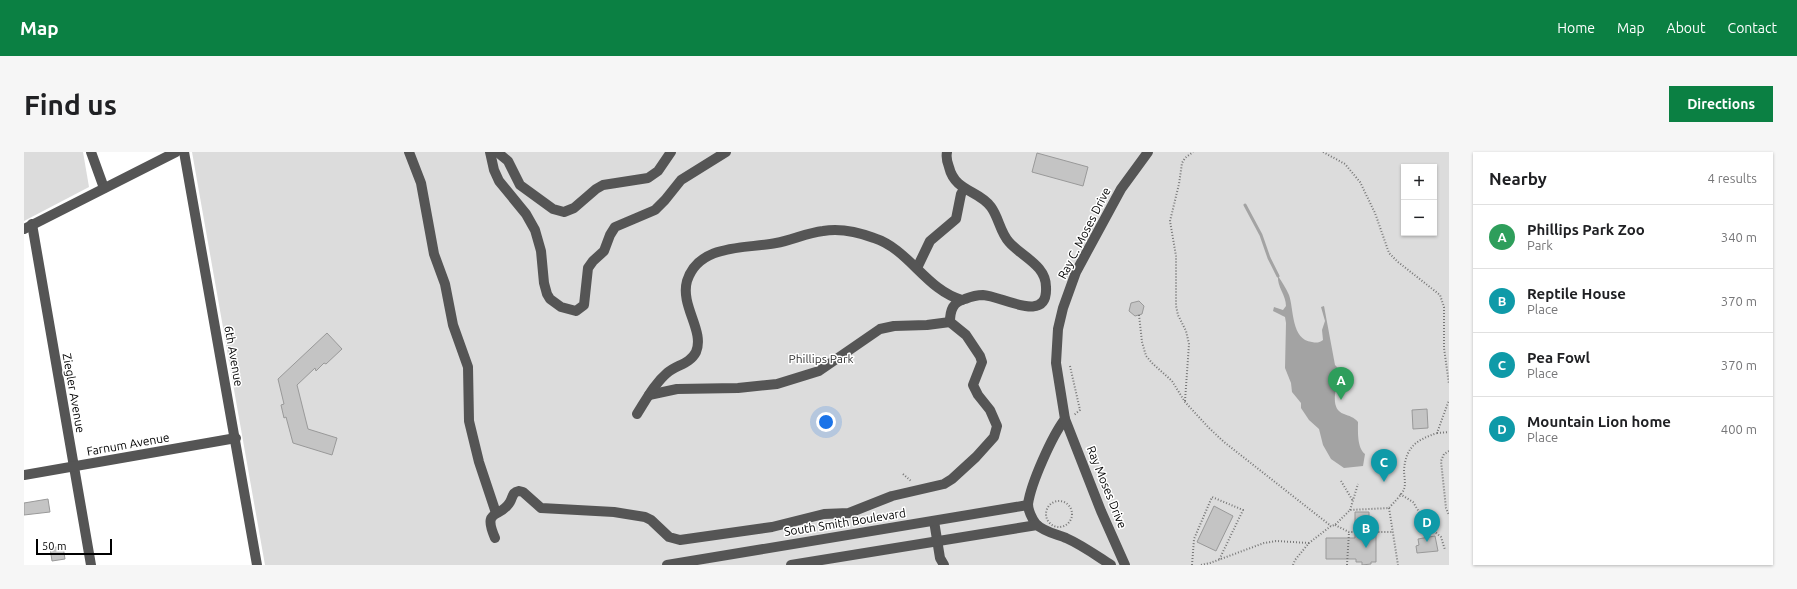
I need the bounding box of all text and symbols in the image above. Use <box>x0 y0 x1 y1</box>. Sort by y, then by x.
text: Map <box>20 17 59 39</box>
text: Home <box>1557 20 1595 36</box>
text: Map <box>1617 20 1645 36</box>
text: About <box>1667 20 1706 36</box>
text: Contact <box>1728 20 1777 36</box>
button: Directions <box>1669 86 1773 122</box>
text: Find us <box>24 89 117 120</box>
map controls <box>1401 164 1437 236</box>
button: + <box>1401 164 1437 200</box>
text: Nearby <box>1489 169 1547 188</box>
text: 4 results <box>1707 171 1757 185</box>
street label: Ray C. Moses Drive <box>1055 185 1113 281</box>
button: − <box>1401 200 1437 236</box>
text: Phillips Park Zoo <box>1527 221 1645 238</box>
text: A <box>1497 230 1507 244</box>
text: 340 m <box>1721 230 1757 244</box>
text: Park <box>1527 238 1553 252</box>
text: Reptile House <box>1527 285 1626 302</box>
text: B <box>1498 294 1506 308</box>
text: 370 m <box>1721 294 1757 308</box>
text: Place <box>1527 302 1558 316</box>
street label: 6th Avenue <box>222 325 246 387</box>
text: Pea Fowl <box>1527 349 1590 366</box>
street label: Ziegler Avenue <box>61 352 87 434</box>
park label: Phillips Park <box>789 352 853 365</box>
text: C <box>1498 358 1506 372</box>
text: 370 m <box>1721 358 1757 372</box>
text: Place <box>1527 366 1558 380</box>
pin: A <box>1328 367 1354 400</box>
your location <box>816 412 836 432</box>
text: Mountain Lion home <box>1527 413 1671 430</box>
text: D <box>1497 422 1507 436</box>
text: 400 m <box>1721 422 1757 436</box>
street label: Farnum Avenue <box>86 430 170 458</box>
text: Place <box>1527 430 1558 444</box>
street label: Ray Moses Drive <box>1085 444 1129 530</box>
pin: C <box>1371 449 1397 482</box>
street label: South Smith Boulevard <box>783 506 907 538</box>
pin: D <box>1414 509 1440 542</box>
pin: B <box>1353 515 1379 548</box>
scale bar <box>36 537 112 556</box>
text: 50 m <box>42 540 66 552</box>

